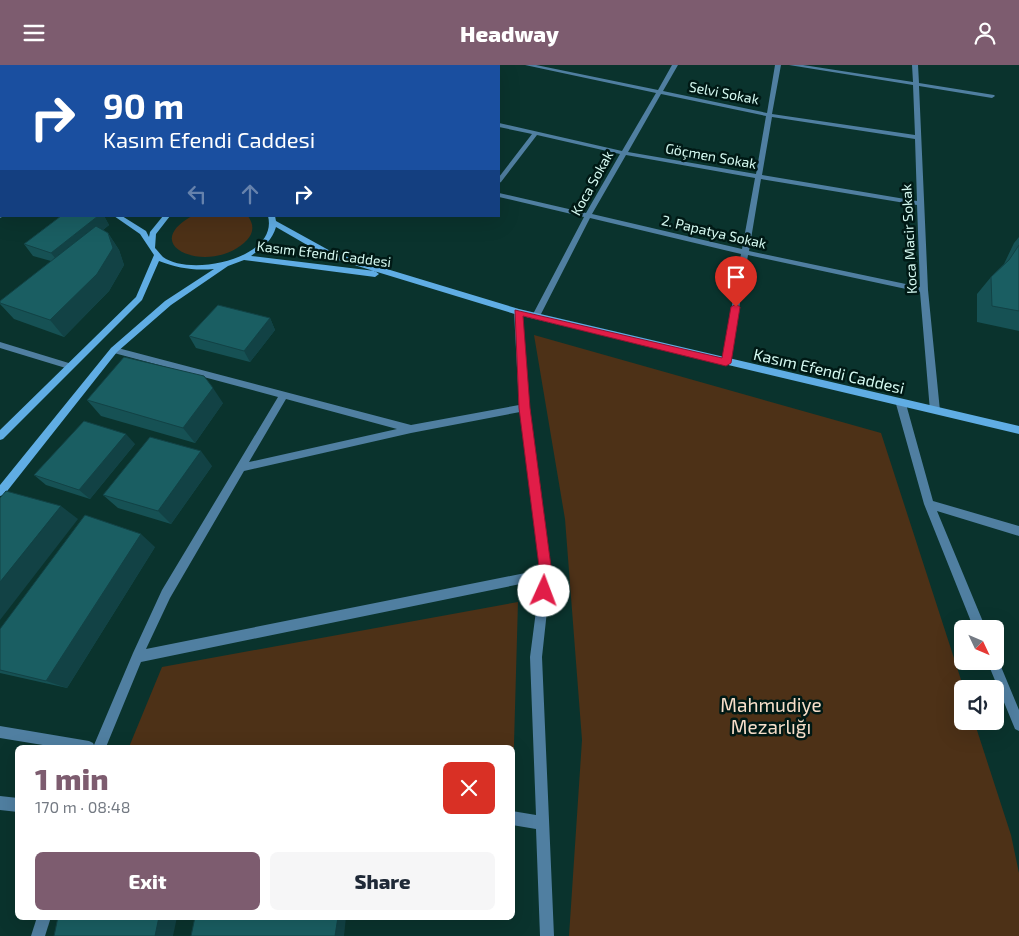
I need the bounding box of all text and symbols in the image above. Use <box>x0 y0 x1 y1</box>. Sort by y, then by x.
icon: menu <box>20 19 48 47</box>
icon: person <box>971 19 999 47</box>
text: Headway <box>460 20 559 46</box>
street label: Selvi Sokak <box>688 77 761 108</box>
text: 90 m <box>103 84 184 126</box>
icon: right <box>20 85 85 150</box>
text: Kasım Efendi Caddesi <box>103 126 315 152</box>
street label: Göçmen Sokak <box>664 139 758 173</box>
street label: Koca Sokak <box>567 147 616 218</box>
icon: left <box>183 180 211 208</box>
icon: ahead <box>236 180 264 208</box>
icon: right <box>289 180 317 208</box>
street label: Koca Macir Sokak <box>897 184 920 294</box>
street label: 2. Papatya Sokak <box>660 211 768 252</box>
street label: Kasım Efendi Caddesi <box>256 237 392 270</box>
pin <box>715 256 757 307</box>
icon: arrive <box>722 263 750 291</box>
street label: Kasım Efendi Caddesi <box>752 344 906 397</box>
position arrow <box>517 564 569 616</box>
north arrow <box>954 620 1004 670</box>
map controls <box>954 620 1004 730</box>
button: sound <box>954 680 1004 730</box>
park label: Mahmudiye Mezarlığı <box>720 693 822 738</box>
text: 1 min <box>35 760 109 796</box>
button: close <box>443 762 495 814</box>
text: 170 m · 08:48 <box>35 797 130 816</box>
button: Exit <box>35 852 260 910</box>
button: Share <box>270 852 495 910</box>

